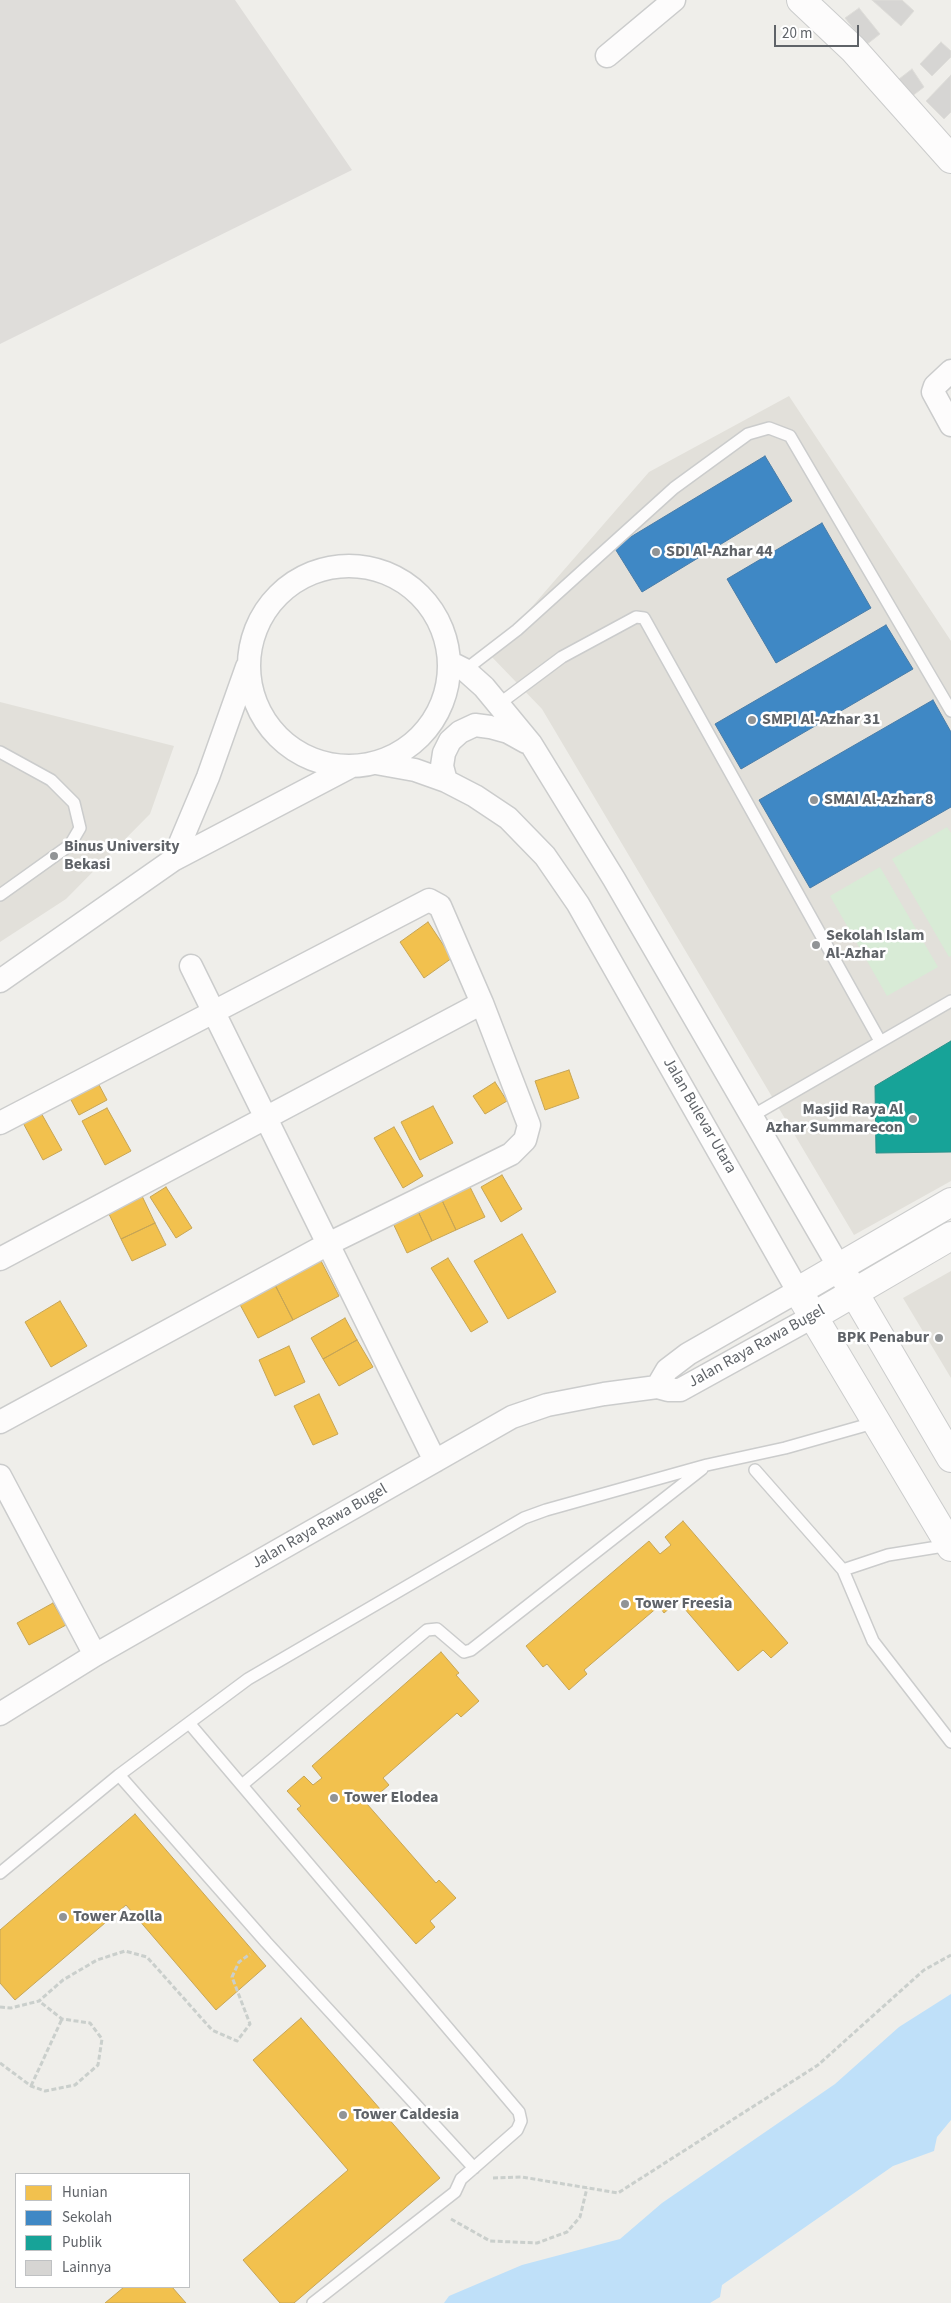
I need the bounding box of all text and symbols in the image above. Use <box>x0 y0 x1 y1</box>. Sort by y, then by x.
scale bar <box>776 15 861 47</box>
text: 20 m <box>782 23 812 44</box>
place label: SDI Al-Azhar 44 <box>666 542 773 562</box>
marker: SDI Al-Azhar 44 <box>650 546 662 558</box>
place label: SMPI Al-Azhar 31 <box>762 710 880 730</box>
marker: SMPI Al-Azhar 31 <box>746 714 758 726</box>
place label: SMAI Al-Azhar 8 <box>824 790 933 810</box>
marker: SMAI Al-Azhar 8 <box>808 794 820 806</box>
place label: Binus University Bekasi <box>64 837 180 875</box>
marker: Binus University Bekasi <box>48 850 60 862</box>
place label: Sekolah Islam Al-Azhar <box>826 926 924 964</box>
marker: Sekolah Islam Al-Azhar <box>810 939 822 951</box>
street label: Jalan Bulevar Utara <box>658 1055 740 1177</box>
place label: Masjid Raya Al Azhar Summarecon <box>766 1100 903 1138</box>
marker: Masjid Raya Al Azhar Summarecon <box>907 1113 919 1125</box>
street label: Jalan Raya Rawa Bugel <box>685 1302 829 1392</box>
place label: BPK Penabur <box>837 1328 929 1348</box>
marker: BPK Penabur <box>933 1332 945 1344</box>
street label: Jalan Raya Rawa Bugel <box>249 1480 391 1574</box>
place label: Tower Freesia <box>635 1594 732 1614</box>
marker: Tower Freesia <box>619 1598 631 1610</box>
place label: Tower Elodea <box>344 1788 439 1808</box>
marker: Tower Elodea <box>328 1792 340 1804</box>
place label: Tower Azolla <box>73 1907 162 1927</box>
marker: Tower Azolla <box>57 1911 69 1923</box>
place label: Tower Caldesia <box>353 2105 459 2125</box>
marker: Tower Caldesia <box>337 2109 349 2121</box>
legend <box>15 2173 190 2288</box>
text: Hunian <box>62 2182 108 2203</box>
text: Sekolah <box>62 2207 112 2228</box>
text: Publik <box>62 2232 102 2253</box>
text: Lainnya <box>62 2257 111 2278</box>

